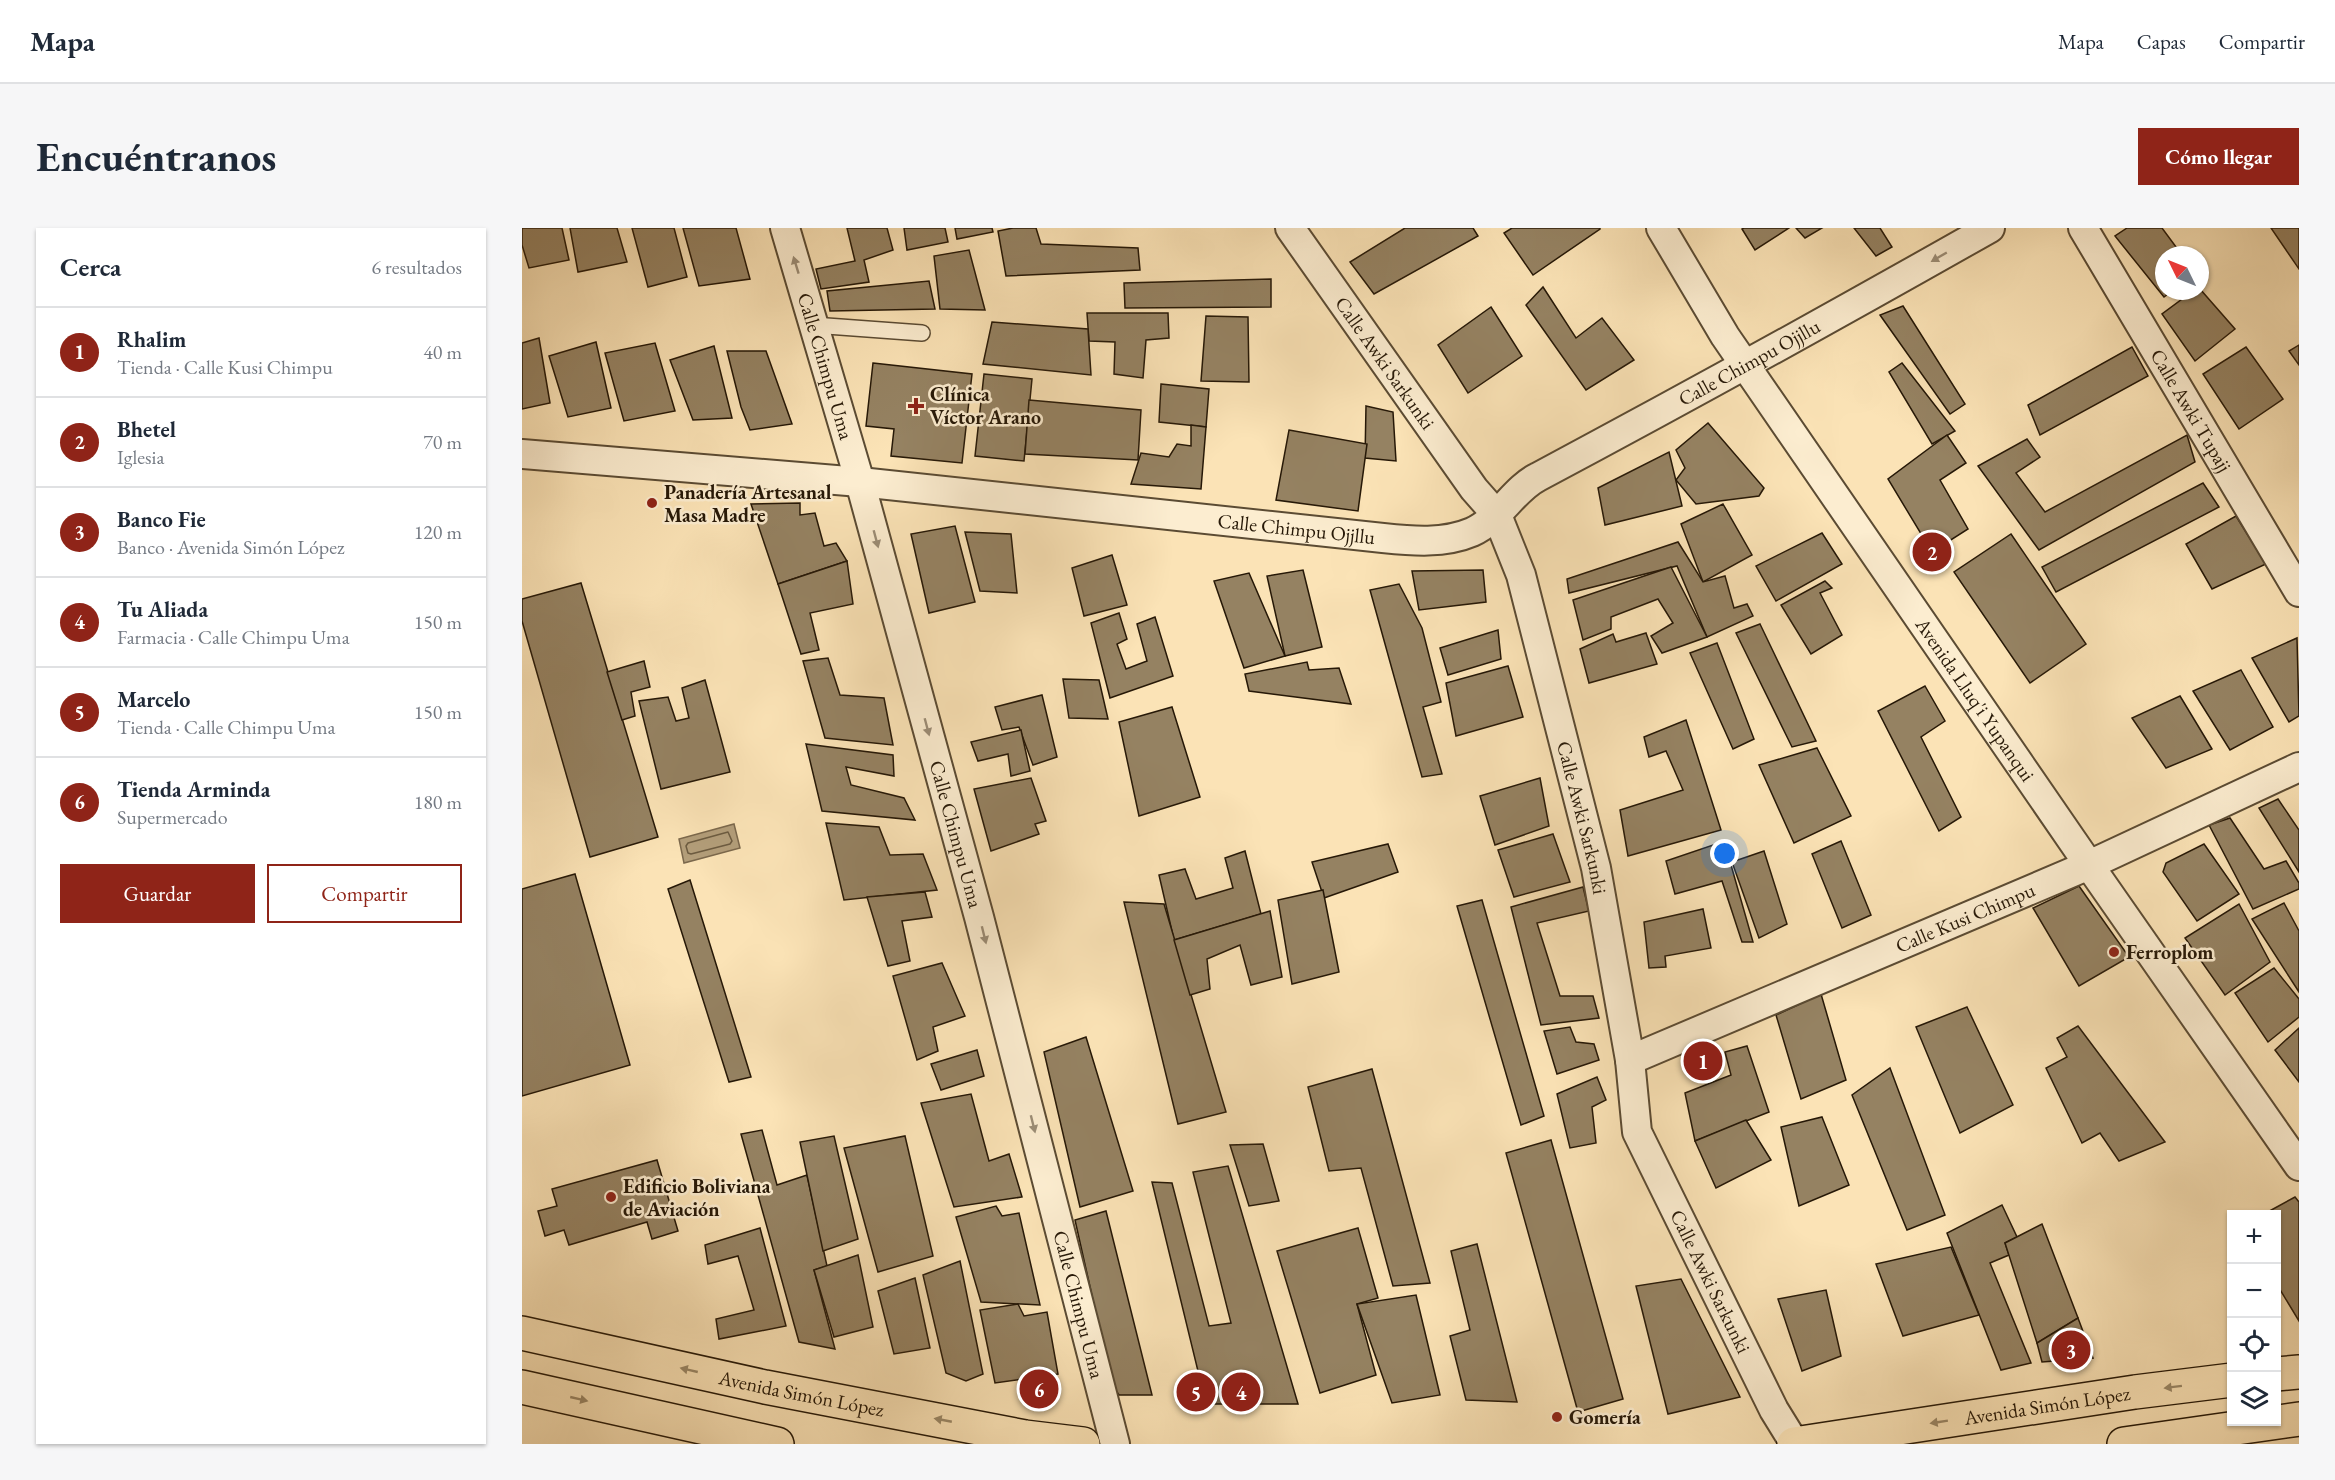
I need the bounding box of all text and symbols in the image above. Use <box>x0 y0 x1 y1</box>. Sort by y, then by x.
text: Mapa <box>30 23 95 59</box>
text: Mapa <box>2058 28 2104 55</box>
text: Capas <box>2137 28 2186 55</box>
text: Compartir <box>2219 28 2305 55</box>
button: Cómo llegar <box>2138 128 2299 185</box>
text: Encuéntranos <box>36 129 276 184</box>
north arrow <box>2155 246 2209 300</box>
text: Cerca <box>60 250 121 284</box>
one-way arrow <box>1930 252 1947 262</box>
text: 6 resultados <box>371 254 462 280</box>
one-way arrow <box>791 256 800 274</box>
street label: Calle Chimpu Uma <box>792 290 860 443</box>
street label: Calle Awki Sarkunki <box>1329 291 1441 435</box>
street label: Calle Chimpu Ojjllu <box>1674 313 1825 412</box>
text: Rhalim <box>117 325 186 354</box>
text: 1 <box>74 339 85 365</box>
text: 40 m <box>423 339 462 365</box>
street label: Calle Awki Tupajj <box>2145 344 2238 477</box>
text: Tienda · Calle Kusi Chimpu <box>117 354 333 380</box>
place label: Clínica Víctor Arano <box>930 381 1041 430</box>
marker: Clínica Víctor Arano <box>907 397 925 415</box>
text: Bhetel <box>117 415 176 444</box>
text: 2 <box>74 429 85 455</box>
text: 70 m <box>423 429 462 455</box>
text: Iglesia <box>117 444 164 470</box>
place label: Panadería Artesanal Masa Madre <box>664 479 832 528</box>
marker: Panadería Artesanal Masa Madre <box>645 496 659 510</box>
text: Banco Fie <box>117 505 206 534</box>
street label: Calle Chimpu Ojjllu <box>1216 507 1377 550</box>
text: 3 <box>74 519 85 545</box>
text: 120 m <box>414 519 462 545</box>
one-way arrow <box>872 530 881 548</box>
pin: 2 <box>1912 530 1952 574</box>
text: Banco · Avenida Simón López <box>117 534 345 560</box>
text: Tu Aliada <box>117 595 208 624</box>
text: 4 <box>74 609 85 635</box>
text: 150 m <box>414 609 462 635</box>
street label: Avenida Lluq'i Yupanqui <box>1909 612 2041 787</box>
text: Farmacia · Calle Chimpu Uma <box>117 624 350 650</box>
text: Marcelo <box>117 685 190 714</box>
text: 5 <box>74 699 85 725</box>
text: 150 m <box>414 699 462 725</box>
text: Tienda · Calle Chimpu Uma <box>117 714 336 740</box>
one-way arrow <box>923 718 932 736</box>
street label: Calle Awki Sarkunki <box>1551 738 1613 896</box>
street label: Calle Chimpu Uma <box>924 758 989 911</box>
text: Tienda Arminda <box>117 775 270 804</box>
text: 6 <box>74 789 85 815</box>
text: 180 m <box>414 789 462 815</box>
text: Supermercado <box>117 804 228 830</box>
your location <box>1710 839 1739 868</box>
button: Guardar <box>60 864 255 923</box>
button: Compartir <box>267 864 462 923</box>
street label: Calle Kusi Chimpu <box>1891 876 2039 959</box>
one-way arrow <box>980 926 989 944</box>
place label: Ferroplom <box>2126 939 2213 965</box>
marker: Ferroplom <box>2107 945 2121 959</box>
pin: 1 <box>1684 1038 1722 1084</box>
one-way arrow <box>1028 1115 1038 1133</box>
place label: Edificio Boliviana de Aviación <box>623 1173 771 1222</box>
marker: Edificio Boliviana de Aviación <box>604 1190 618 1204</box>
street label: Calle Awki Sarkunki <box>1664 1205 1757 1358</box>
map controls <box>2227 1210 2281 1426</box>
button: + <box>2227 1210 2281 1264</box>
street label: Calle Chimpu Uma <box>1047 1228 1111 1381</box>
button: − <box>2227 1264 2281 1318</box>
button: locate <box>2227 1318 2281 1372</box>
pin: 3 <box>2052 1328 2090 1372</box>
street label: Avenida Simón López <box>716 1364 887 1423</box>
one-way arrow <box>680 1365 699 1375</box>
pin: 6 <box>1020 1366 1058 1412</box>
pin: 5 <box>1176 1370 1216 1414</box>
pin: 4 <box>1222 1370 1260 1414</box>
button: layers <box>2227 1372 2281 1426</box>
street label: Avenida Simón López <box>1961 1380 2132 1431</box>
one-way arrow <box>2164 1382 2183 1392</box>
one-way arrow <box>570 1395 588 1405</box>
place label: Gomería <box>1569 1404 1641 1430</box>
marker: Gomería <box>1550 1410 1564 1424</box>
one-way arrow <box>933 1415 952 1424</box>
one-way arrow <box>1929 1417 1948 1426</box>

